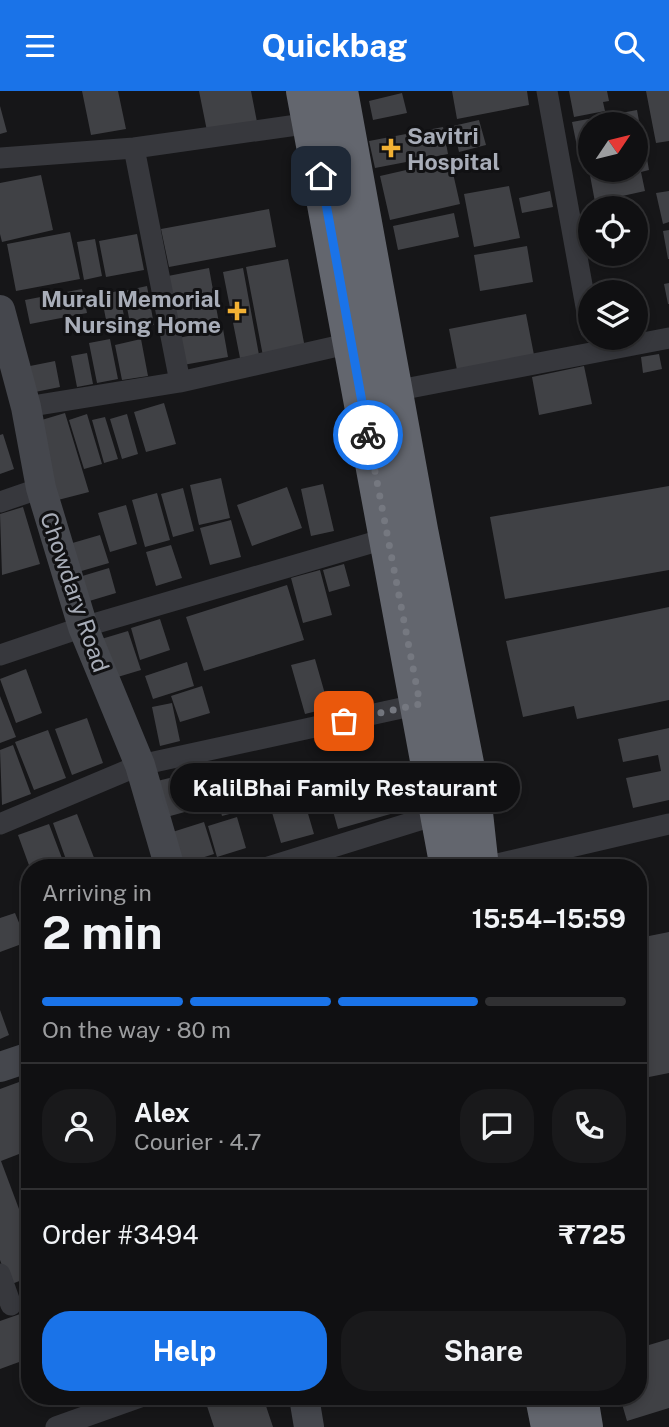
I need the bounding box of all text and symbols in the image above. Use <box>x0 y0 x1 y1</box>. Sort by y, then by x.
icon: menu <box>21 27 59 65</box>
text: Quickbag <box>262 27 407 64</box>
icon: search <box>610 27 648 65</box>
north arrow <box>578 112 648 182</box>
map controls <box>578 112 648 350</box>
place label: Savitri Hospital <box>407 122 500 175</box>
marker: Savitri Hospital <box>381 138 401 158</box>
pin <box>291 146 351 206</box>
icon: home <box>302 157 340 195</box>
button: locate <box>578 196 648 266</box>
button: layers <box>578 280 648 350</box>
place label: Murali Memorial Nursing Home <box>41 285 221 338</box>
marker: Murali Memorial Nursing Home <box>227 301 247 321</box>
courier <box>333 400 403 470</box>
icon: bike <box>349 416 387 454</box>
street label: Chowdary Road <box>35 508 115 676</box>
pin <box>314 691 374 751</box>
icon: bag <box>325 702 363 740</box>
callout: KalilBhai Family Restaurant <box>169 763 519 812</box>
text: KalilBhai Family Restaurant <box>192 774 498 801</box>
text: Arriving in <box>42 879 152 906</box>
text: 15:54–15:59 <box>472 903 626 934</box>
text: 2 min <box>42 905 162 959</box>
text: On the way · 80 m <box>42 1016 231 1043</box>
button: person <box>42 1089 116 1163</box>
button: chat <box>460 1089 534 1163</box>
button: phone <box>552 1089 626 1163</box>
text: Alex <box>134 1097 190 1128</box>
text: Courier · 4.7 <box>134 1128 262 1155</box>
text: Order #3494 <box>42 1219 198 1250</box>
text: ₹725 <box>559 1219 626 1250</box>
button: Help <box>42 1311 327 1391</box>
button: Share <box>341 1311 626 1391</box>

